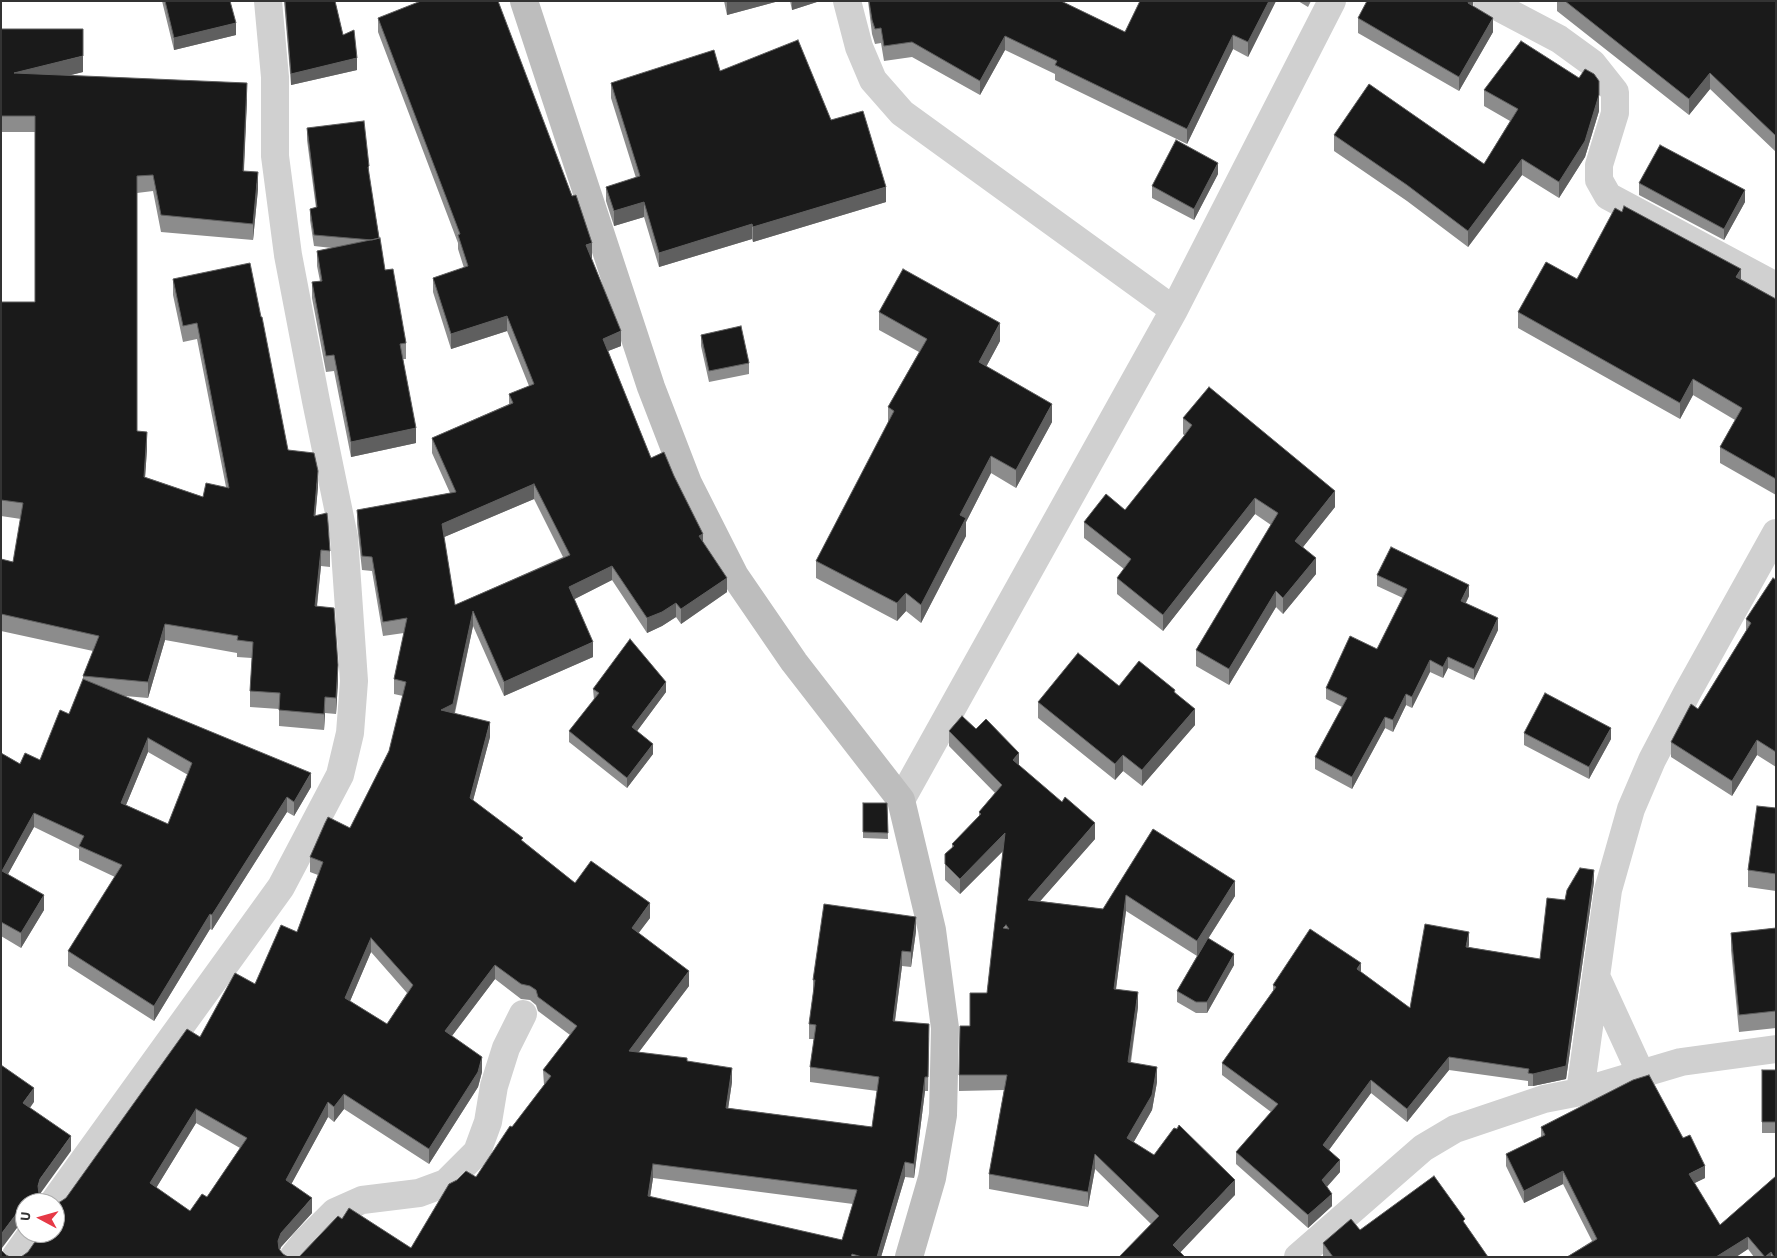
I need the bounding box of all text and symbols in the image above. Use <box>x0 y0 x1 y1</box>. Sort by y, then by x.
north arrow <box>15 1193 65 1243</box>
text: U <box>16 1211 37 1222</box>

